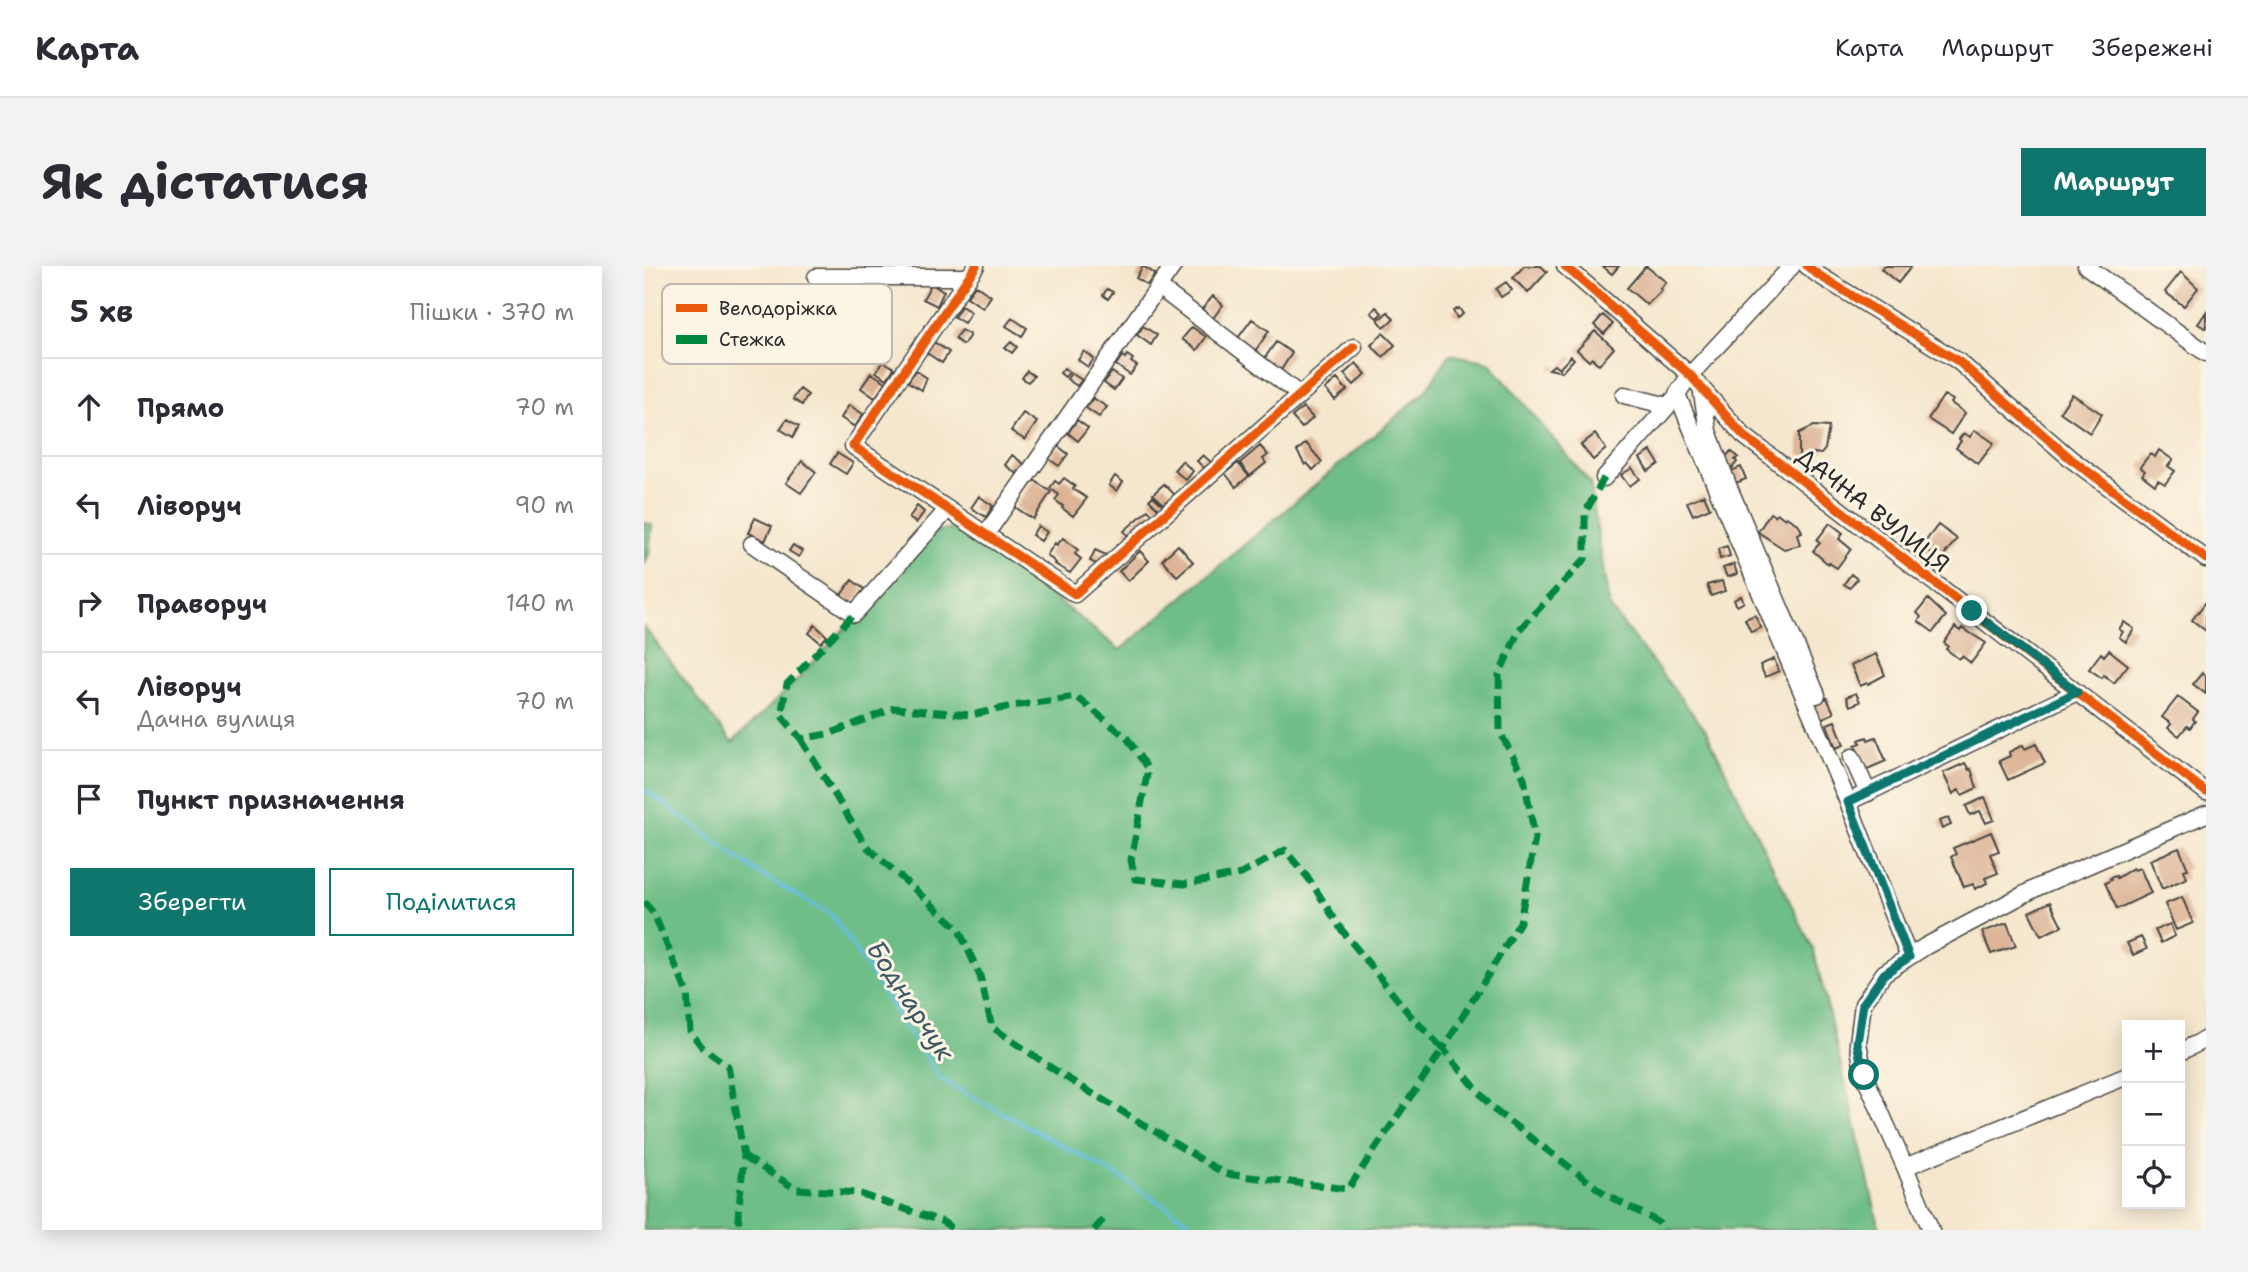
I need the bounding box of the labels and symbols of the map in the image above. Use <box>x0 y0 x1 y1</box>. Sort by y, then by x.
legend <box>662 284 892 364</box>
text: Велодоріжка <box>719 296 837 321</box>
text: Стежка <box>719 327 786 352</box>
street label: ДАЧНА ВУЛИЦЯ <box>1790 440 1956 580</box>
route end <box>1956 595 1987 626</box>
water label: Боднарчук <box>859 933 964 1068</box>
route start <box>1848 1059 1879 1090</box>

